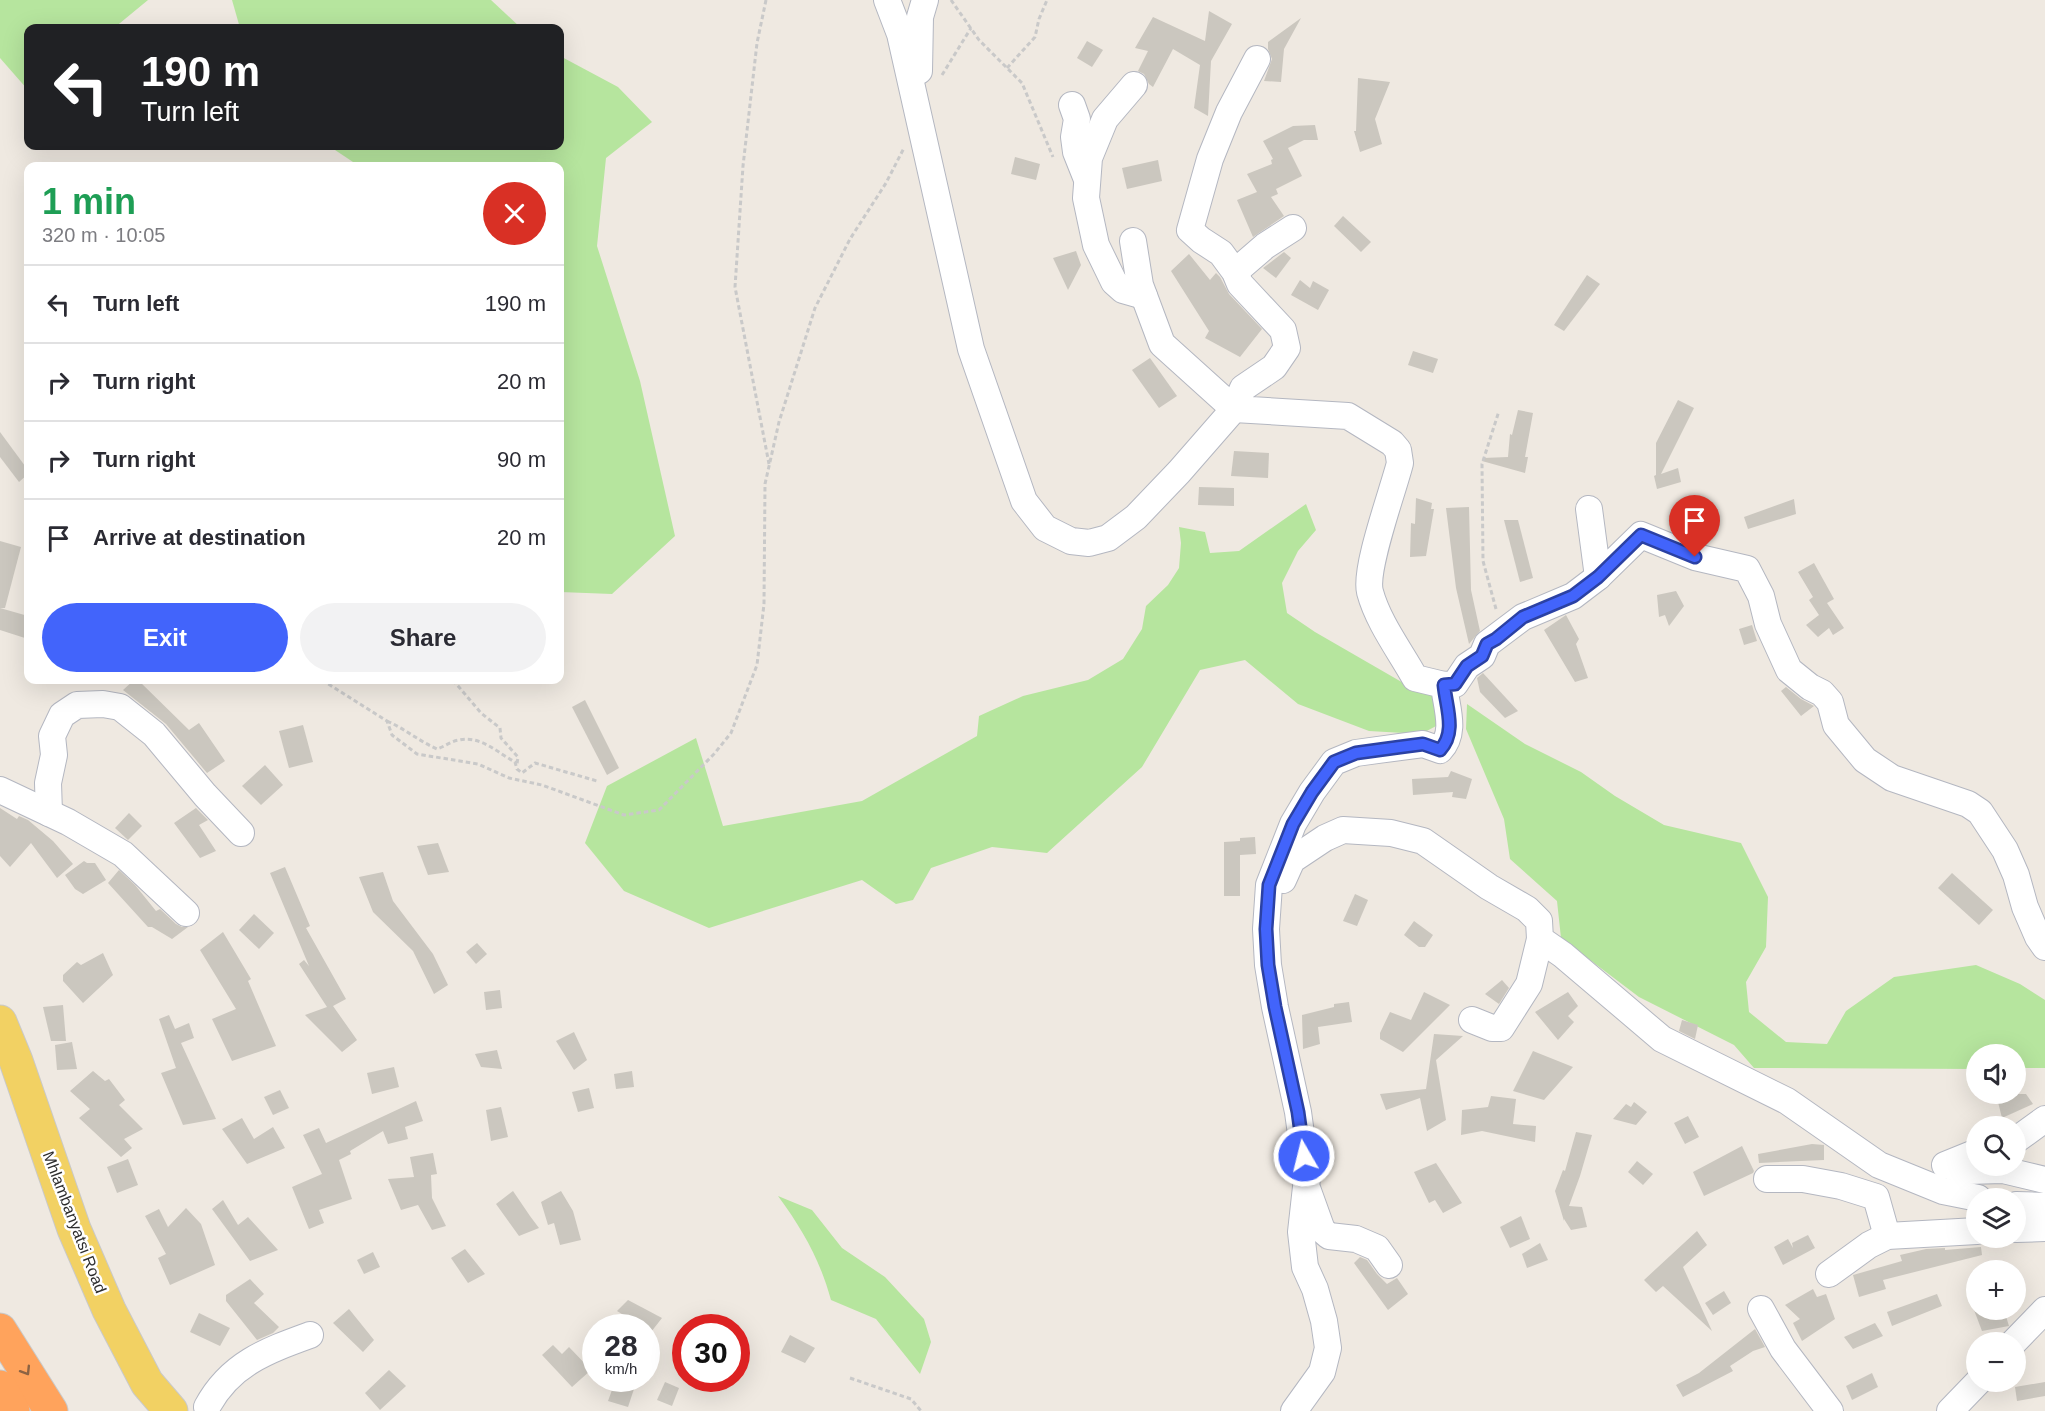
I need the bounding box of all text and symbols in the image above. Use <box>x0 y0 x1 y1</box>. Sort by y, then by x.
icon: left <box>42 48 120 126</box>
text: 190 m <box>141 48 260 95</box>
text: Turn left <box>141 97 239 127</box>
text: 1 min <box>42 181 136 222</box>
button: close <box>483 182 546 245</box>
text: 320 m · 10:05 <box>42 224 165 246</box>
icon: left <box>42 288 75 321</box>
text: Turn left <box>93 291 179 316</box>
text: 190 m <box>485 291 546 316</box>
icon: right <box>42 366 75 399</box>
text: Turn right <box>93 369 195 394</box>
text: 20 m <box>497 369 546 394</box>
icon: right <box>42 444 75 477</box>
text: Turn right <box>93 447 195 472</box>
text: 90 m <box>497 447 546 472</box>
pin <box>1669 495 1720 557</box>
icon: arrive <box>1678 504 1711 537</box>
icon: arrive <box>42 522 75 555</box>
text: Arrive at destination <box>93 525 306 550</box>
text: 20 m <box>497 525 546 550</box>
button: Exit <box>42 603 288 672</box>
button: Share <box>300 603 546 672</box>
map controls <box>1966 1044 2026 1392</box>
button: sound <box>1966 1044 2026 1104</box>
button: search <box>1966 1116 2026 1176</box>
position arrow <box>1272 1124 1336 1188</box>
street label: Mhlambanyatsi Road <box>40 1149 109 1295</box>
button: layers <box>1966 1188 2026 1248</box>
button: + <box>1966 1260 2026 1320</box>
speed limit sign: 30 <box>672 1314 750 1392</box>
text: 28 <box>604 1329 638 1362</box>
button: − <box>1966 1332 2026 1392</box>
text: km/h <box>605 1360 637 1377</box>
one-way arrow <box>18 1364 29 1375</box>

